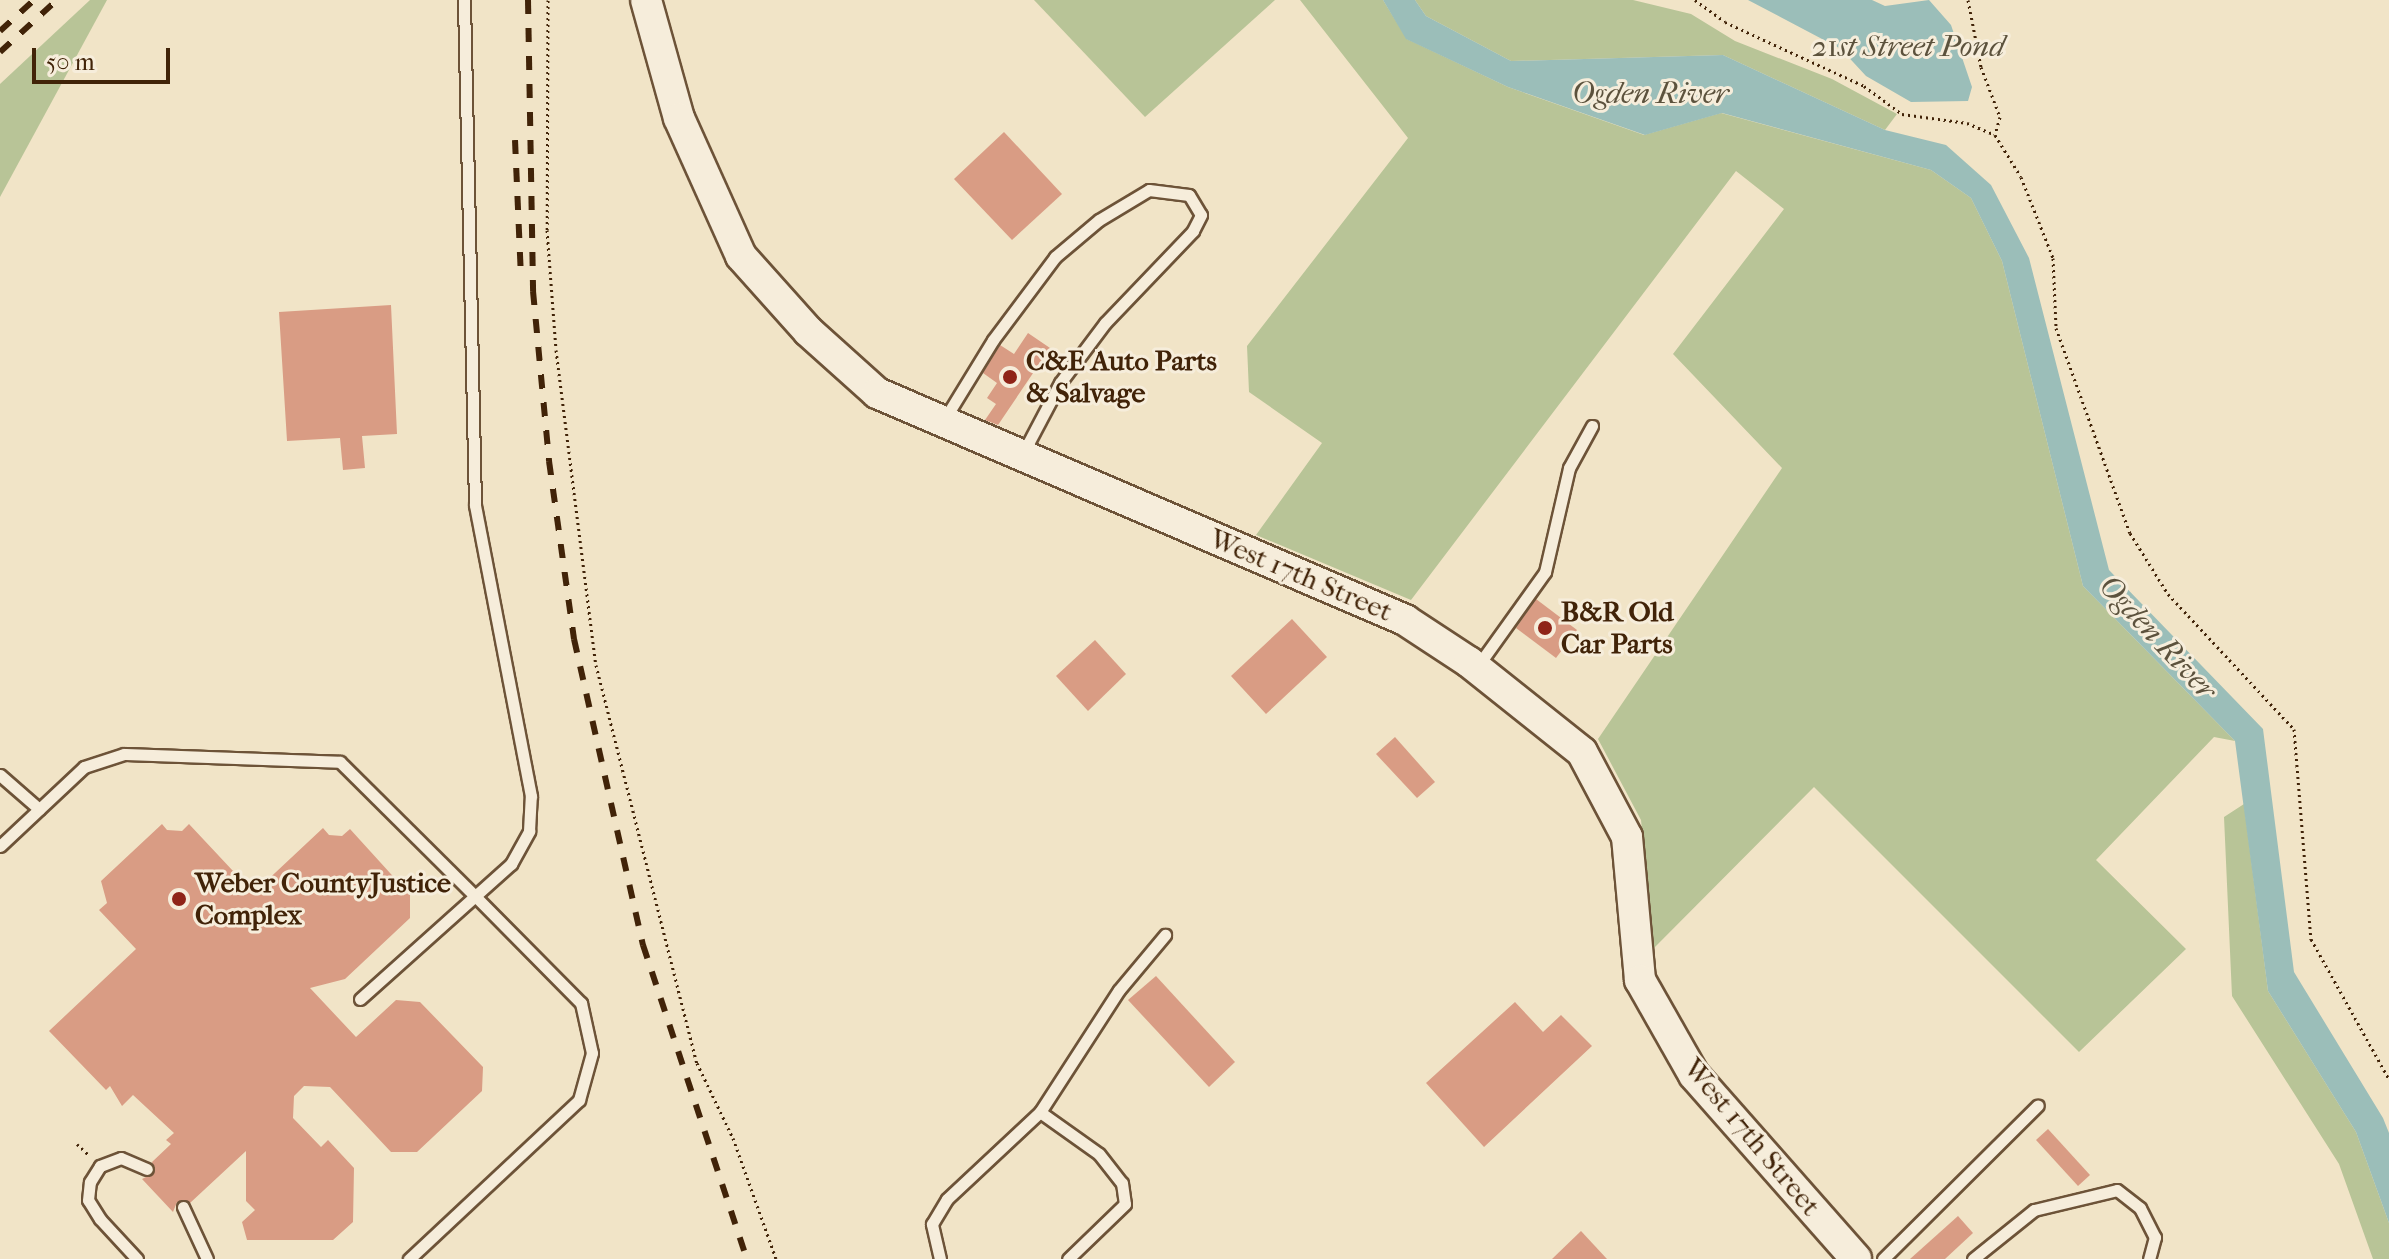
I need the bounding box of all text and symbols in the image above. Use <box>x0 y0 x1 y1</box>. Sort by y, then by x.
water label: 21st Street Pond <box>1812 29 2004 65</box>
scale bar <box>36 32 174 82</box>
text: 50 m <box>46 48 95 76</box>
water label: Ogden River <box>1572 76 1728 112</box>
place label: C&E Auto Parts & Salvage <box>1026 344 1217 410</box>
marker: C&E Auto Parts & Salvage <box>1001 368 1019 386</box>
street label: West 17th Street <box>1205 521 1397 629</box>
water label: Ogden River <box>2090 568 2224 708</box>
place label: B&R Old Car Parts <box>1561 595 1673 661</box>
marker: B&R Old Car Parts <box>1536 619 1554 637</box>
place label: Weber CountyJustice Complex <box>195 866 451 932</box>
marker: Weber CountyJustice Complex <box>170 890 188 908</box>
street label: West 17th Street <box>1676 1052 1828 1222</box>

